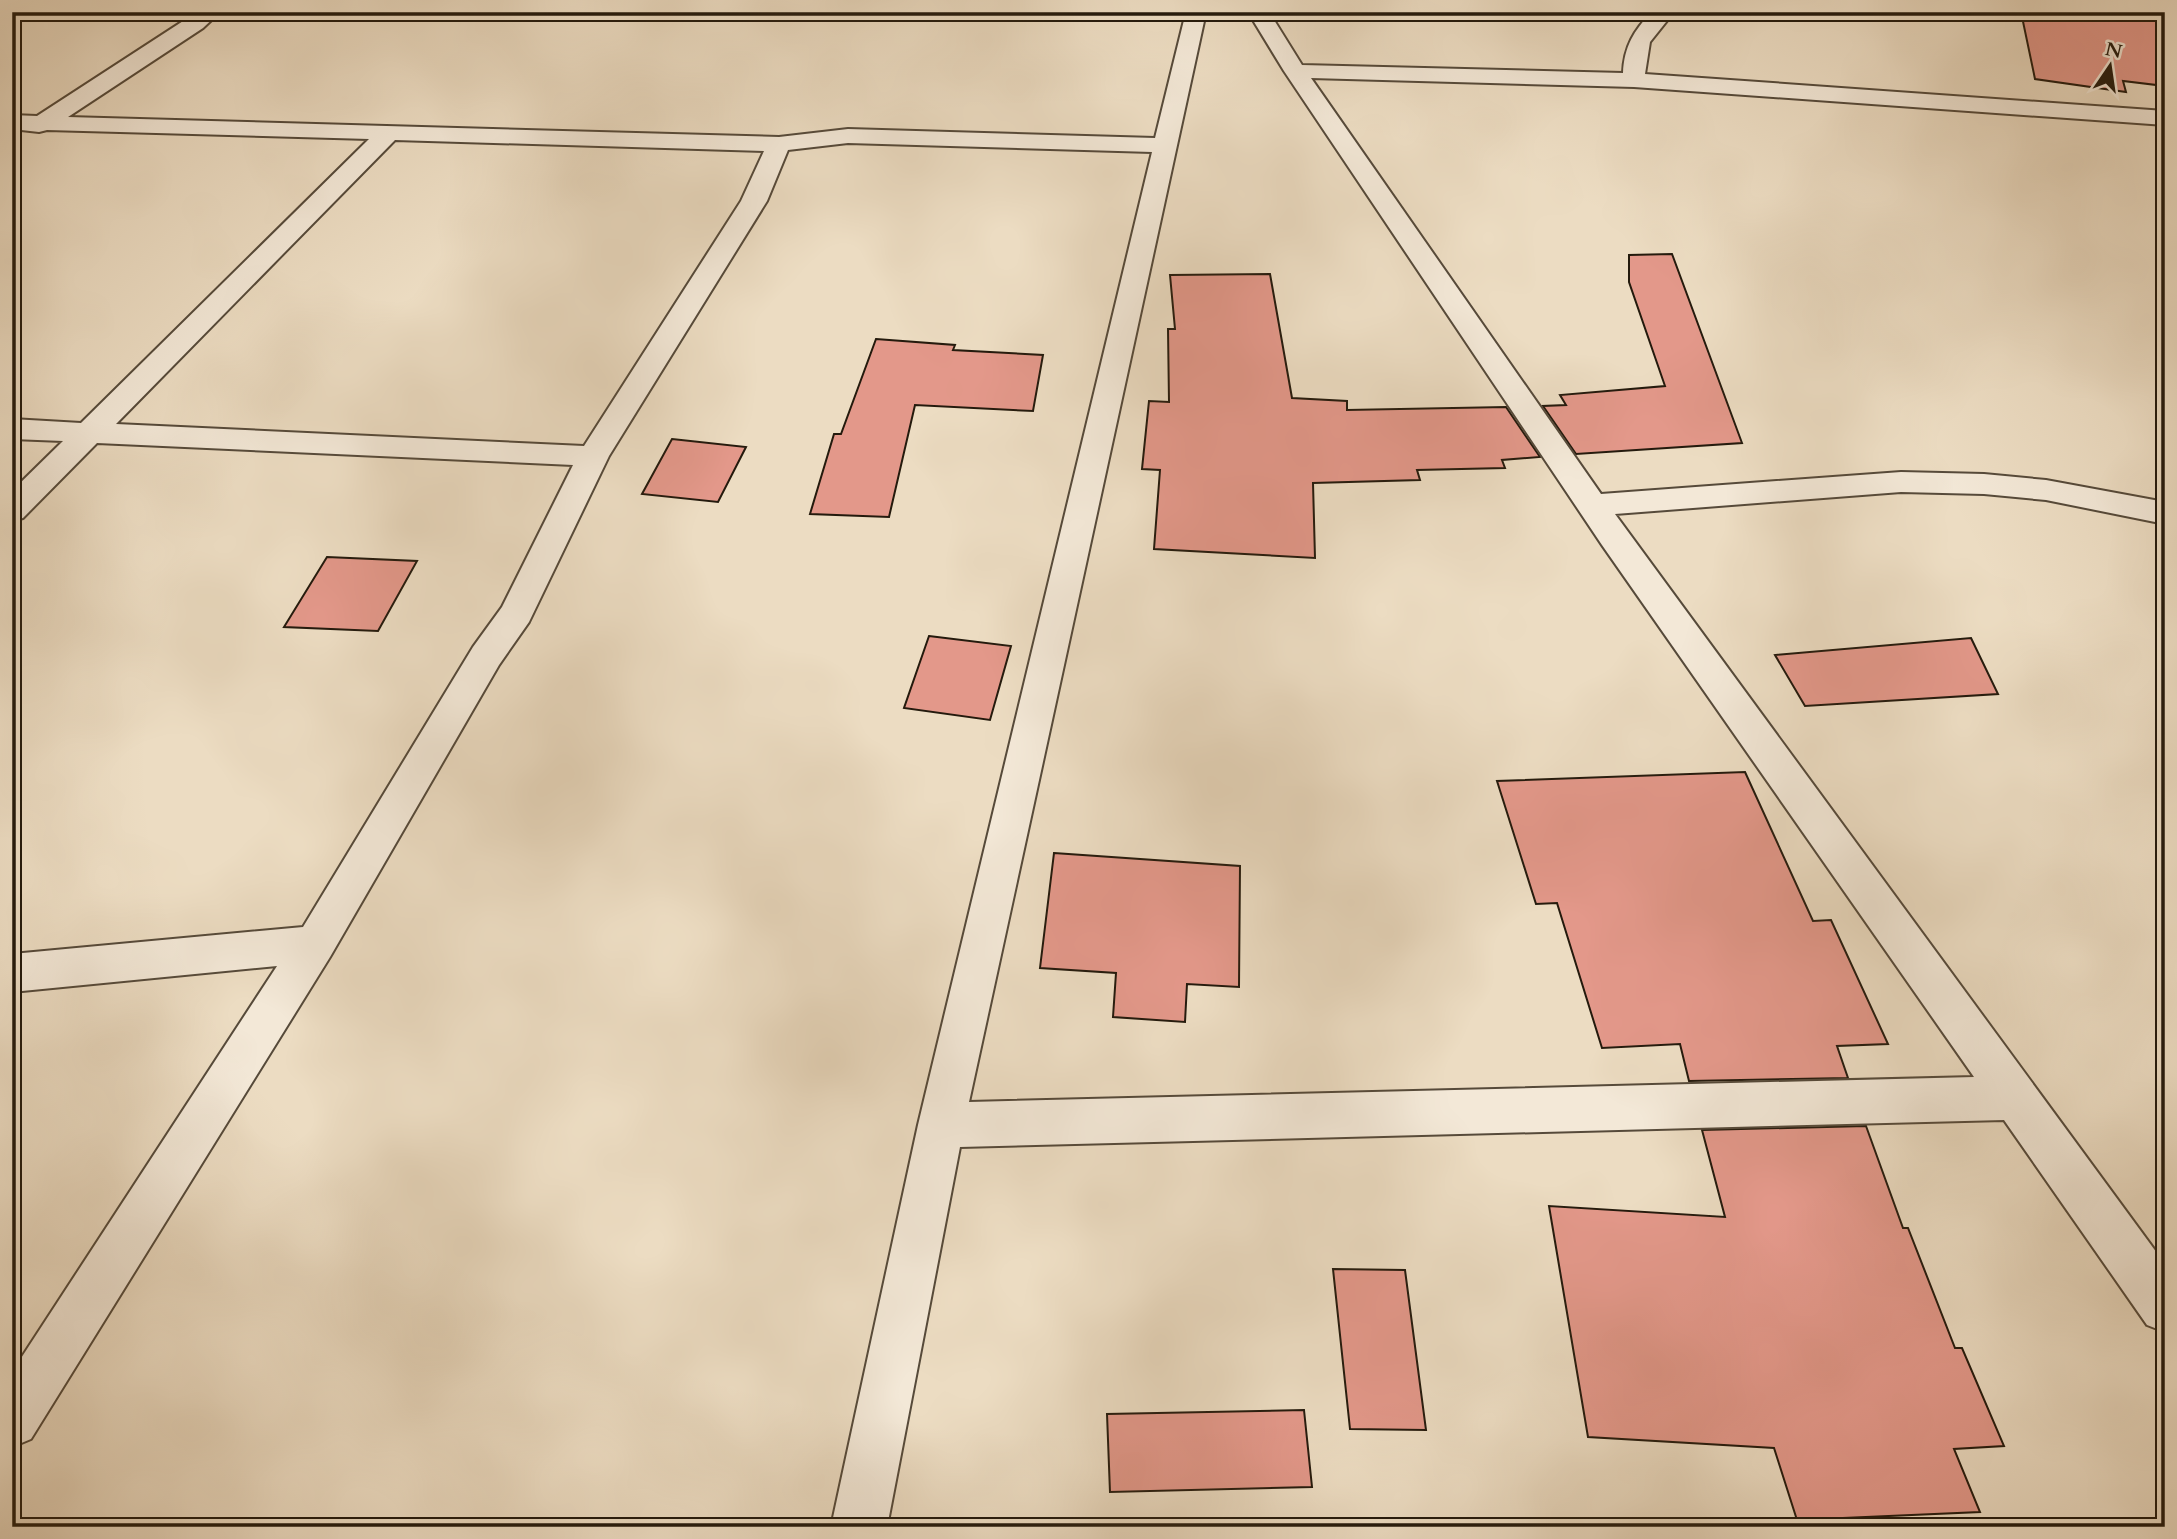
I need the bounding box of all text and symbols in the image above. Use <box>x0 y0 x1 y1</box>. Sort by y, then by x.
north arrow <box>2076 32 2146 102</box>
text: N <box>2103 36 2125 65</box>

